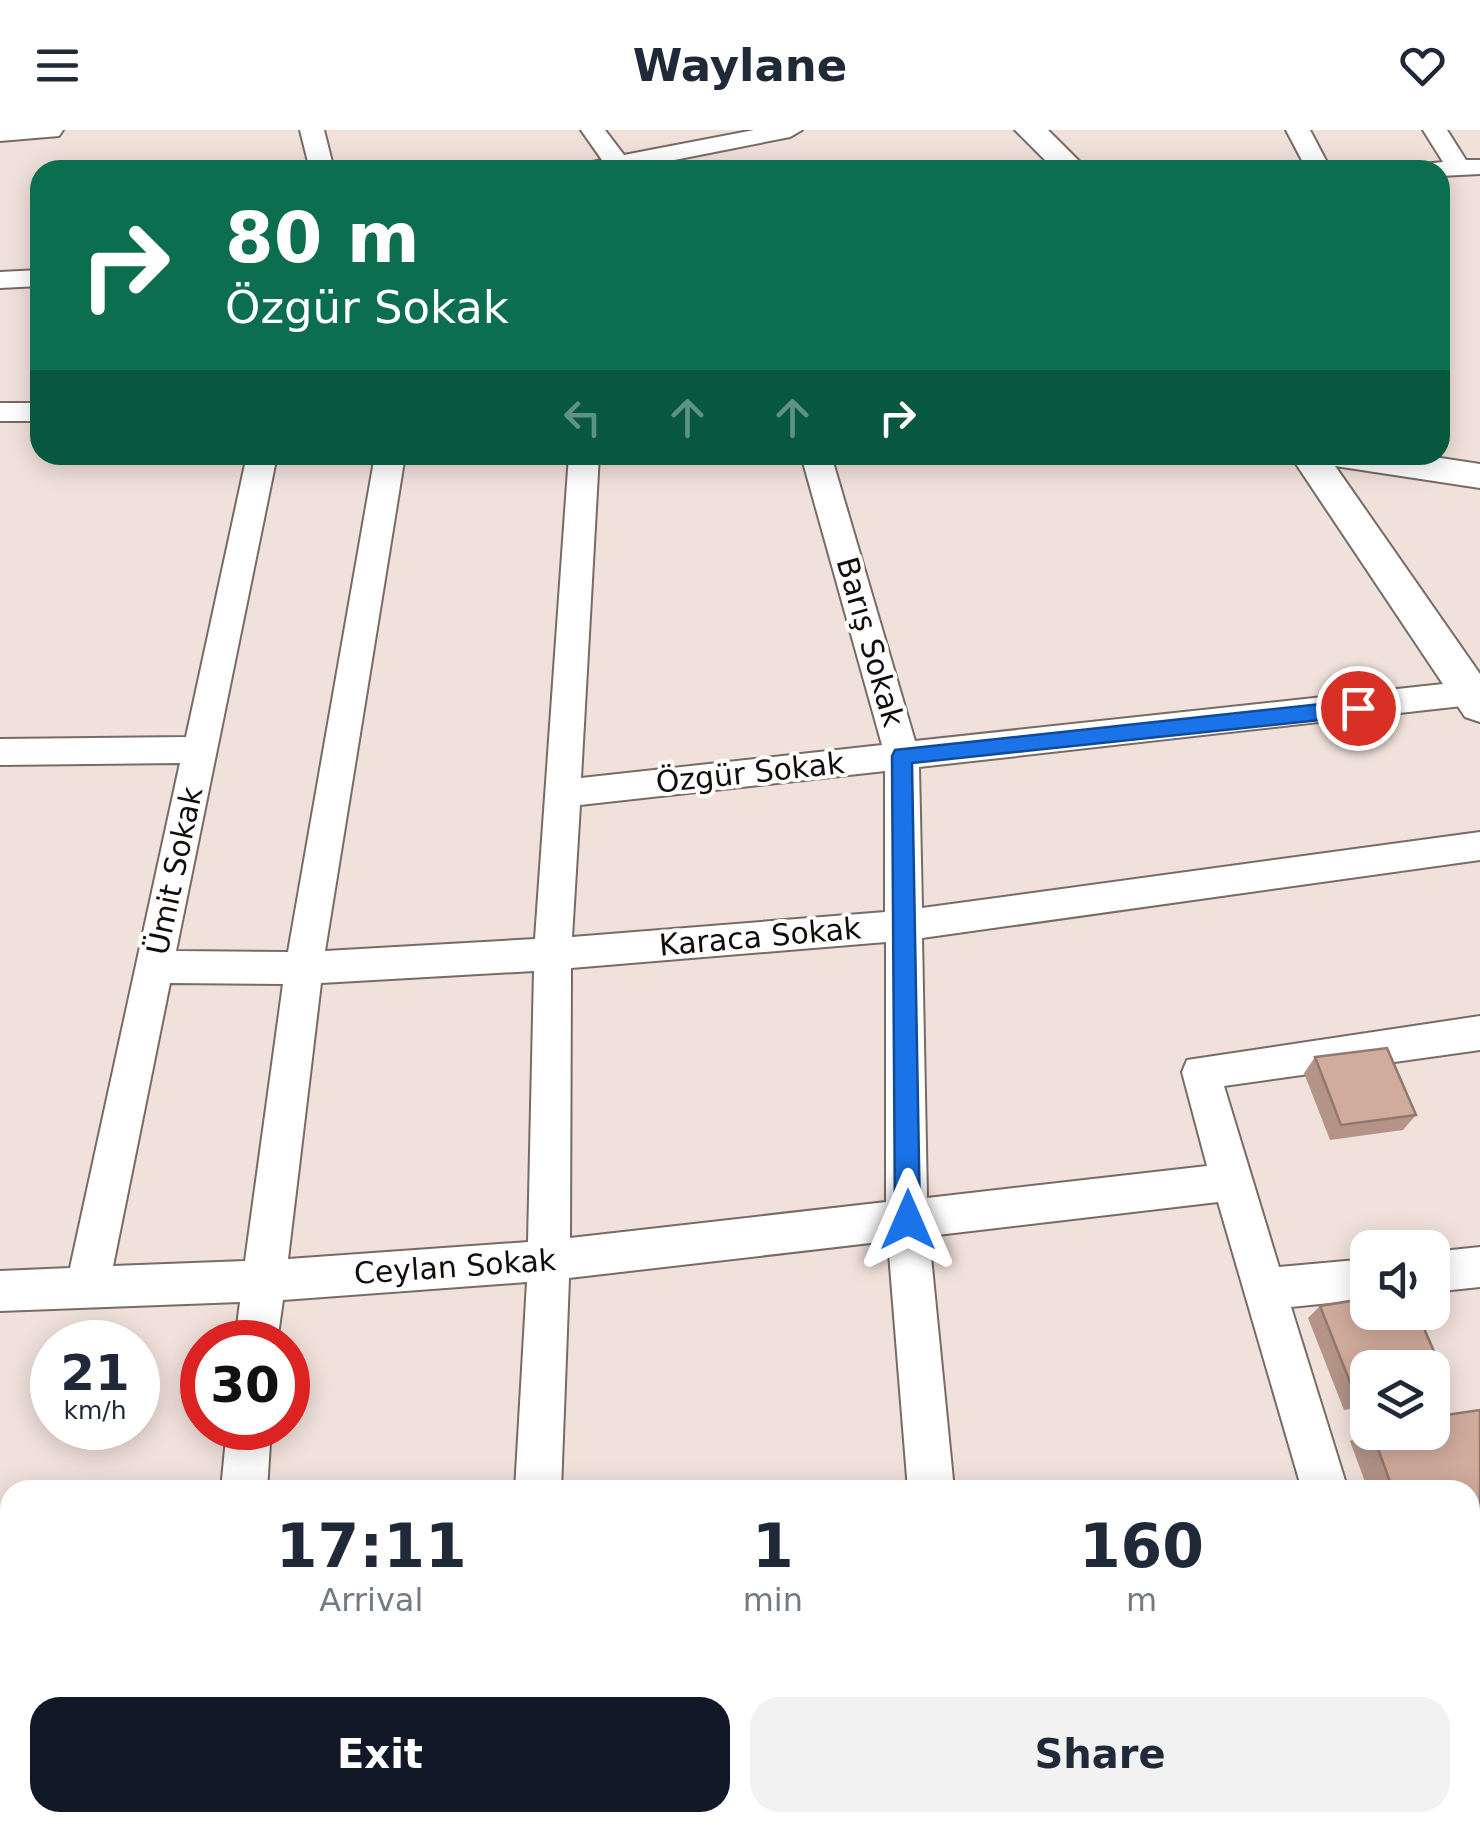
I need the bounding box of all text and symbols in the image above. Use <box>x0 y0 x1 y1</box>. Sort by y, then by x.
icon: menu <box>30 38 85 93</box>
icon: heart <box>1395 38 1450 93</box>
text: Waylane <box>633 39 847 92</box>
text: 80 m <box>225 197 420 279</box>
icon: right <box>60 200 190 330</box>
text: Özgür Sokak <box>225 281 509 334</box>
icon: left <box>555 390 610 445</box>
icon: ahead <box>660 390 715 445</box>
icon: ahead <box>765 390 820 445</box>
icon: right <box>870 390 925 445</box>
street label: Barış Sokak <box>830 553 912 731</box>
pin <box>1316 666 1401 751</box>
icon: arrive <box>1331 681 1386 736</box>
street label: Özgür Sokak <box>654 745 847 800</box>
street label: Ümit Sokak <box>140 783 210 958</box>
street label: Karaca Sokak <box>657 910 863 963</box>
position arrow <box>856 1168 960 1272</box>
map controls <box>1350 1230 1450 1450</box>
button: sound <box>1350 1230 1450 1330</box>
street label: Ceylan Sokak <box>353 1242 558 1291</box>
speed limit sign: 30 <box>180 1320 310 1450</box>
text: 21 <box>60 1344 130 1402</box>
button: layers <box>1350 1350 1450 1450</box>
text: km/h <box>63 1396 127 1425</box>
text: 17:11 <box>276 1511 467 1581</box>
text: 1 <box>752 1511 794 1581</box>
text: 160 <box>1079 1511 1204 1581</box>
text: Arrival <box>319 1581 423 1619</box>
text: min <box>743 1581 803 1619</box>
text: m <box>1126 1581 1157 1619</box>
button: Exit <box>30 1697 730 1812</box>
button: Share <box>750 1697 1450 1812</box>

